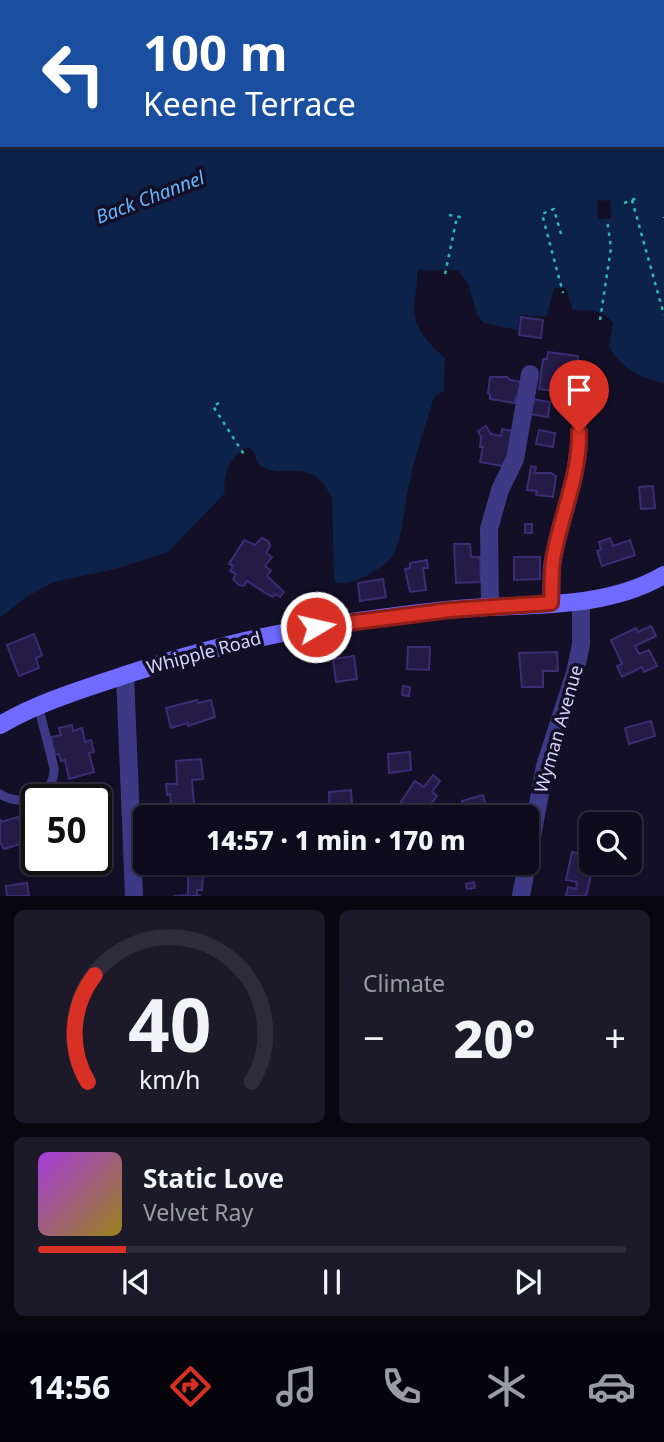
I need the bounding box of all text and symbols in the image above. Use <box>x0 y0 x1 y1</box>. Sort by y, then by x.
text: 100 m <box>143 19 288 85</box>
icon: left <box>28 28 119 119</box>
text: Keene Terrace <box>143 82 356 125</box>
water label: Back Channel <box>92 164 209 230</box>
pin <box>549 360 609 432</box>
icon: arrive <box>560 371 598 409</box>
position arrow <box>279 590 353 664</box>
street label: Whipple Road <box>144 625 264 679</box>
street label: Wyman Avenue <box>528 662 588 795</box>
speed limit sign: 50 <box>21 784 112 875</box>
map controls <box>579 812 642 875</box>
button: search <box>579 812 642 875</box>
text: 14:57 · 1 min · 170 m <box>206 822 466 858</box>
text: Climate <box>363 967 445 999</box>
text: 40 <box>128 975 211 1074</box>
text: 20° <box>453 1002 536 1073</box>
text: − <box>363 1011 385 1063</box>
text: + <box>604 1011 626 1063</box>
text: km/h <box>139 1062 200 1096</box>
text: Static Love <box>143 1160 284 1196</box>
text: Velvet Ray <box>143 1196 253 1228</box>
icon: previous <box>117 1263 155 1301</box>
icon: pause <box>313 1263 351 1301</box>
icon: next <box>509 1263 547 1301</box>
icon: directions <box>166 1362 215 1411</box>
icon: music <box>272 1362 321 1411</box>
icon: phone <box>377 1362 426 1411</box>
icon: climate <box>482 1362 531 1411</box>
icon: car <box>587 1362 636 1411</box>
text: 14:56 <box>28 1365 110 1408</box>

